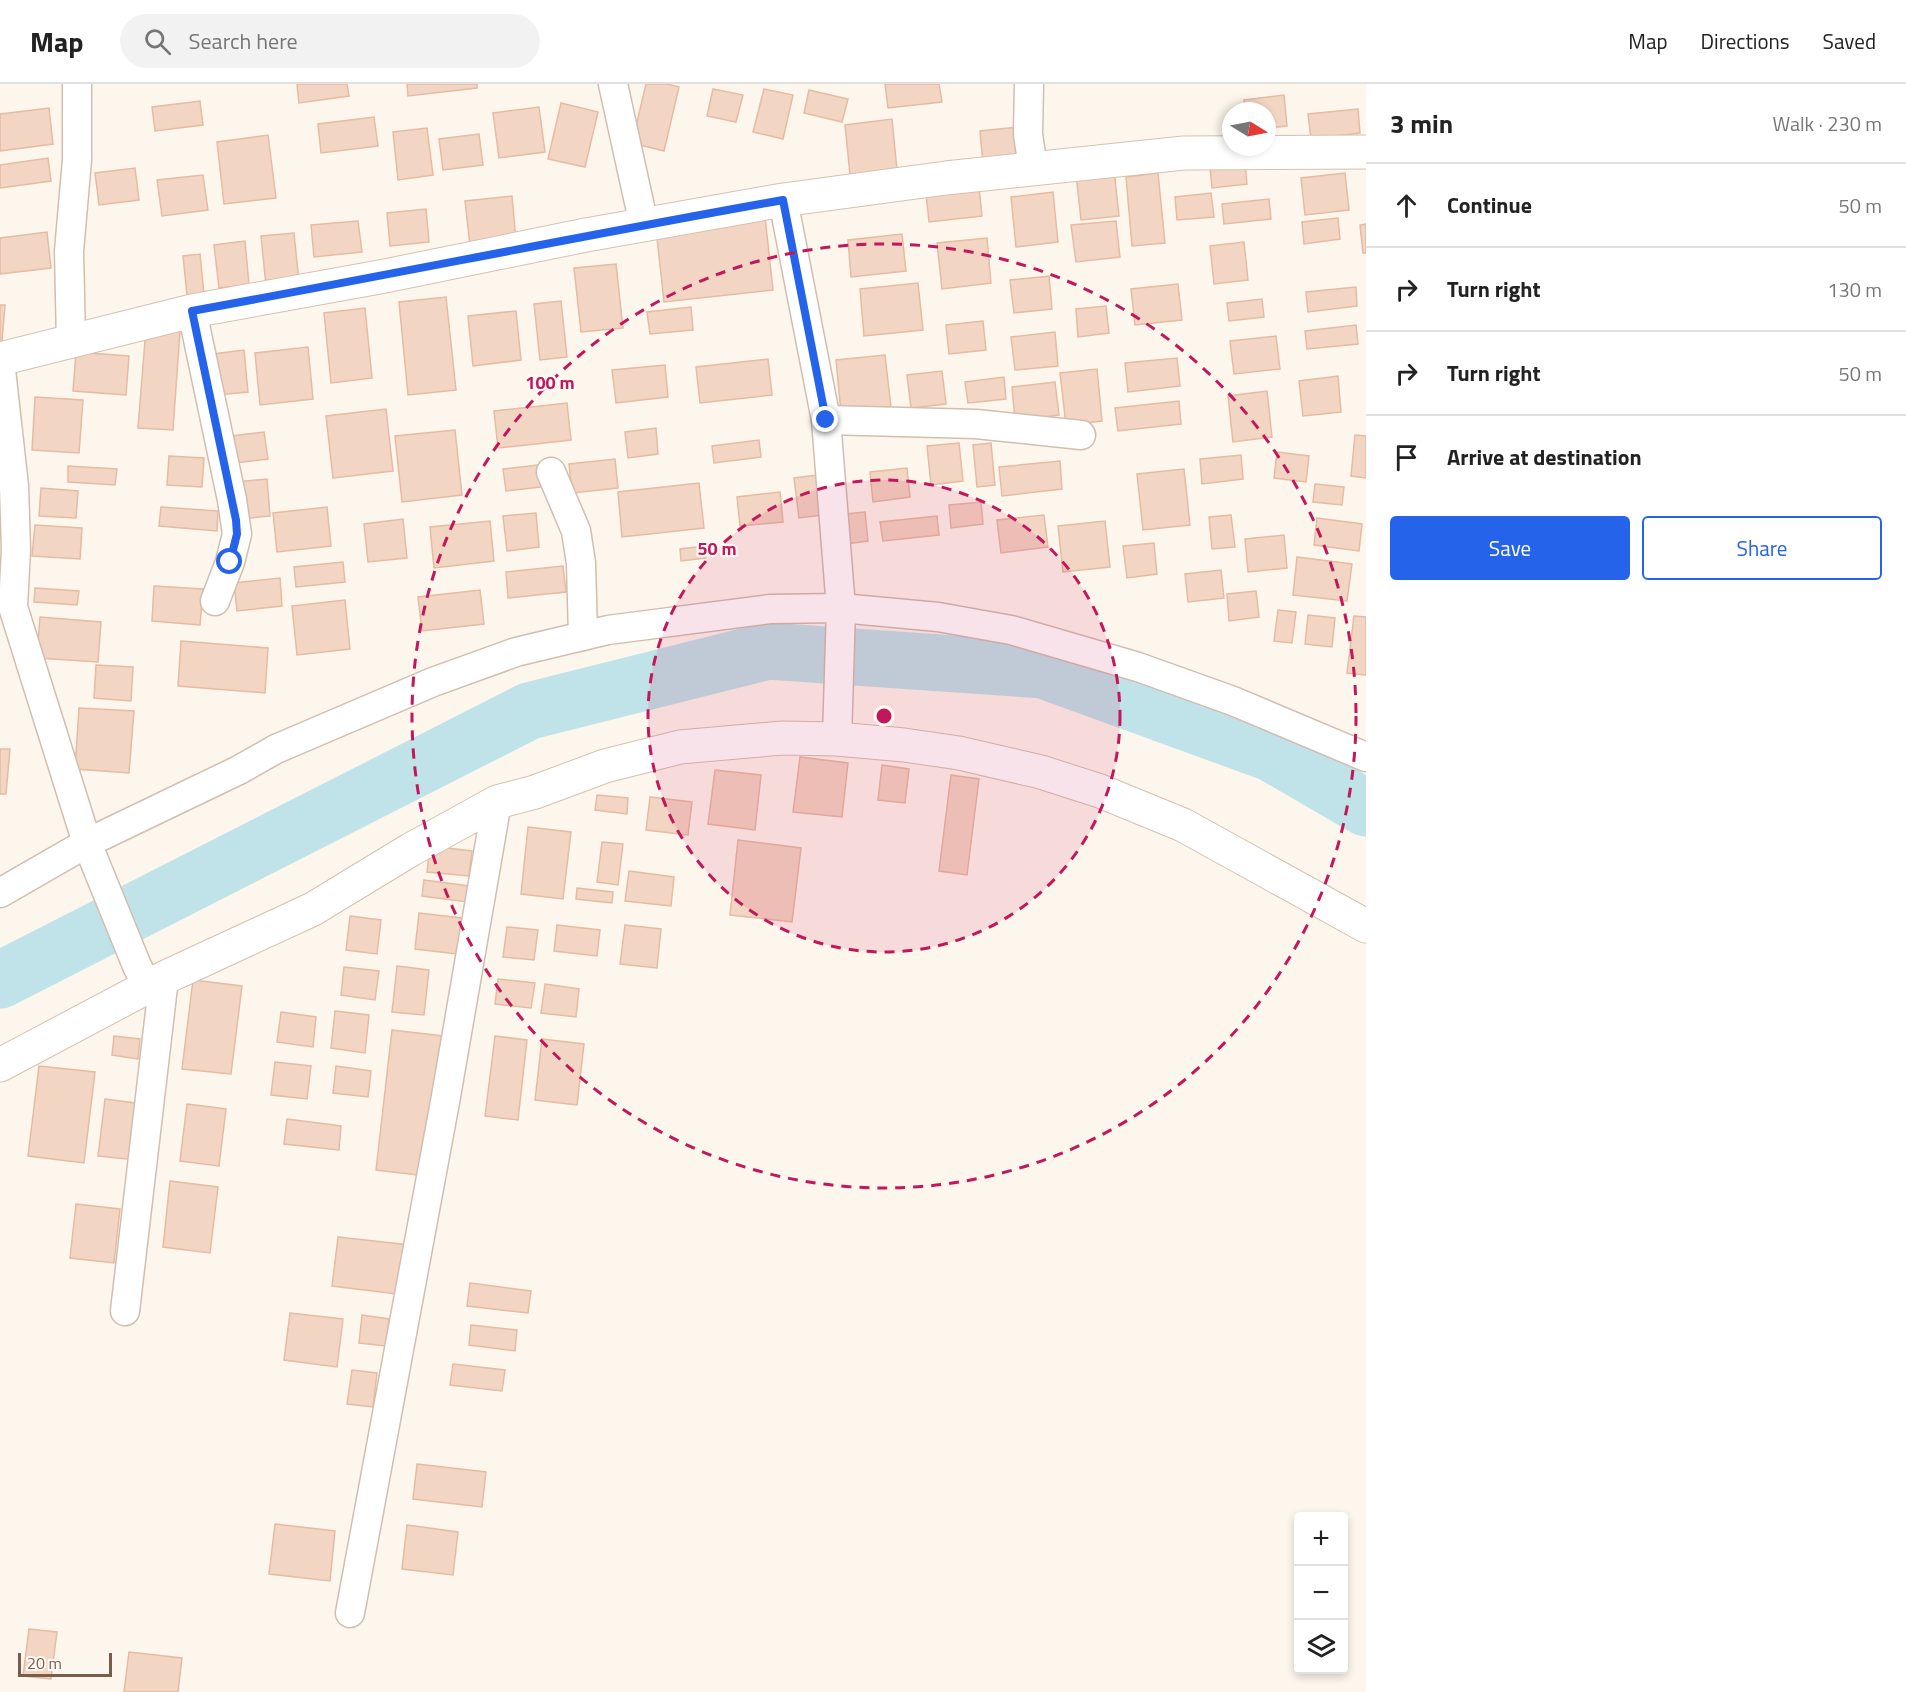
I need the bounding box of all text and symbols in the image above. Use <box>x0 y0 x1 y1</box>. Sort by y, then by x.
search box <box>120 14 540 68</box>
text: Map <box>30 20 84 63</box>
text: Search here <box>189 24 298 58</box>
icon: search <box>141 25 174 58</box>
text: Map <box>1628 25 1668 57</box>
text: Directions <box>1701 25 1790 57</box>
text: Saved <box>1823 25 1876 57</box>
north arrow <box>1222 102 1276 156</box>
text: 3 min <box>1390 104 1453 143</box>
text: Walk · 230 m <box>1773 108 1882 139</box>
text: Continue <box>1447 188 1532 222</box>
icon: ahead <box>1390 189 1423 222</box>
text: 50 m <box>1838 190 1882 221</box>
text: Turn right <box>1447 272 1541 306</box>
icon: right <box>1390 273 1423 306</box>
text: 130 m <box>1827 274 1882 305</box>
text: Turn right <box>1447 356 1541 390</box>
icon: right <box>1390 357 1423 390</box>
text: 50 m <box>1838 358 1882 389</box>
text: 100 m <box>525 369 575 396</box>
route end <box>812 406 838 432</box>
text: Arrive at destination <box>1447 440 1642 474</box>
icon: arrive <box>1390 441 1423 474</box>
button: Save <box>1390 516 1630 580</box>
button: Share <box>1642 516 1882 580</box>
text: 50 m <box>697 535 737 562</box>
route start <box>216 548 242 574</box>
centre of rings <box>874 706 894 726</box>
map controls <box>1294 1512 1348 1674</box>
button: + <box>1294 1512 1348 1566</box>
button: − <box>1294 1566 1348 1620</box>
button: layers <box>1294 1620 1348 1674</box>
scale bar <box>18 1650 112 1678</box>
text: 20 m <box>27 1651 62 1675</box>

